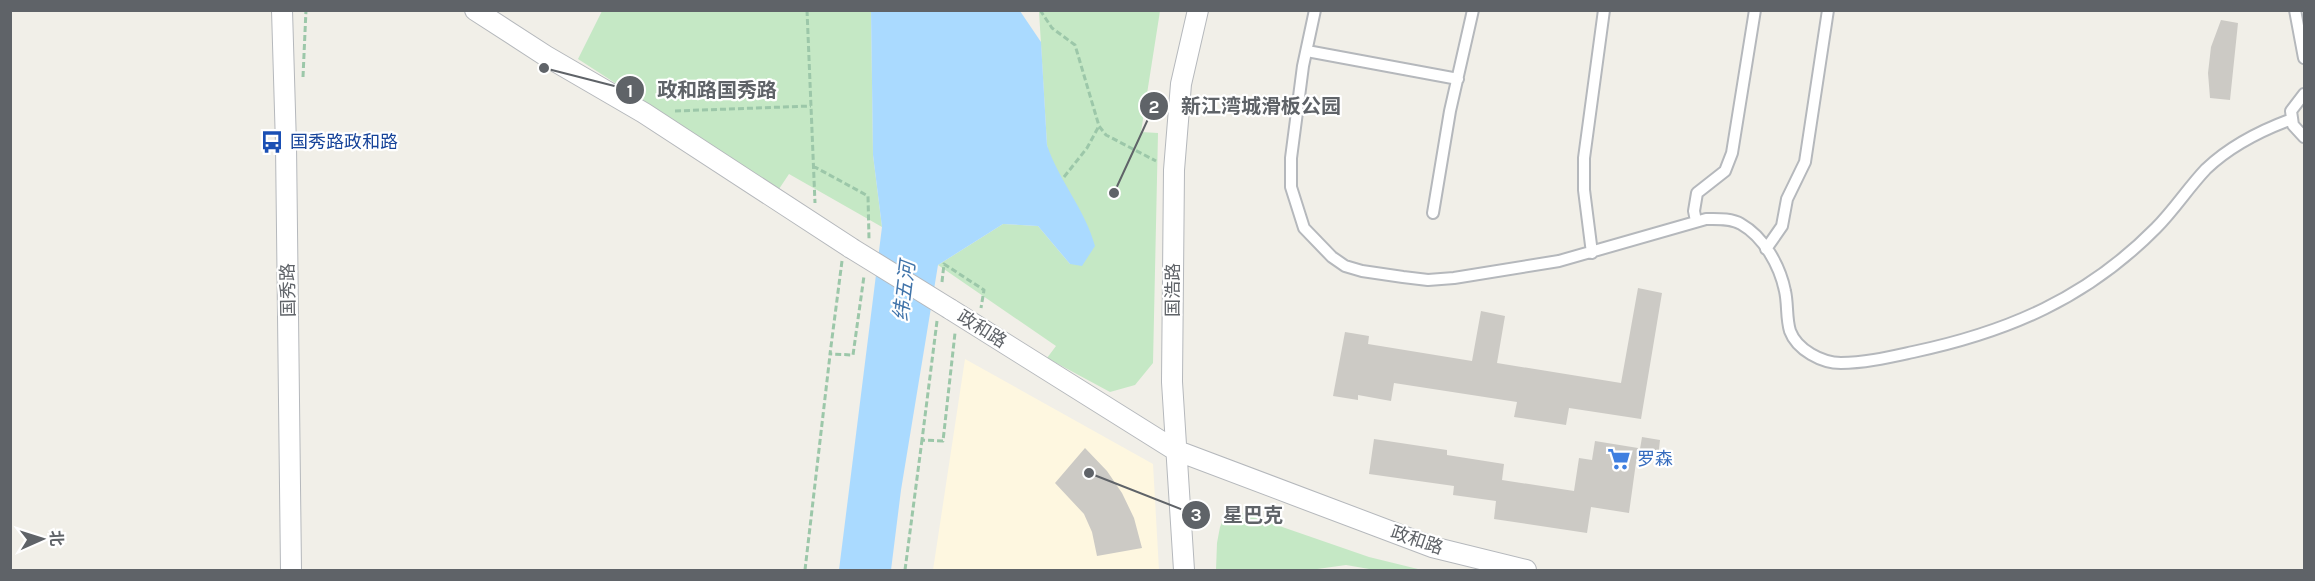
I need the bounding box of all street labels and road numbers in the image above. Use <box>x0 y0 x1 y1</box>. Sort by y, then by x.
street label: 国秀路 <box>277 263 299 317</box>
street label: 国浩路 <box>1162 263 1184 317</box>
street label: 政和路 <box>953 305 1011 353</box>
street label: 政和路 <box>1388 521 1446 559</box>

